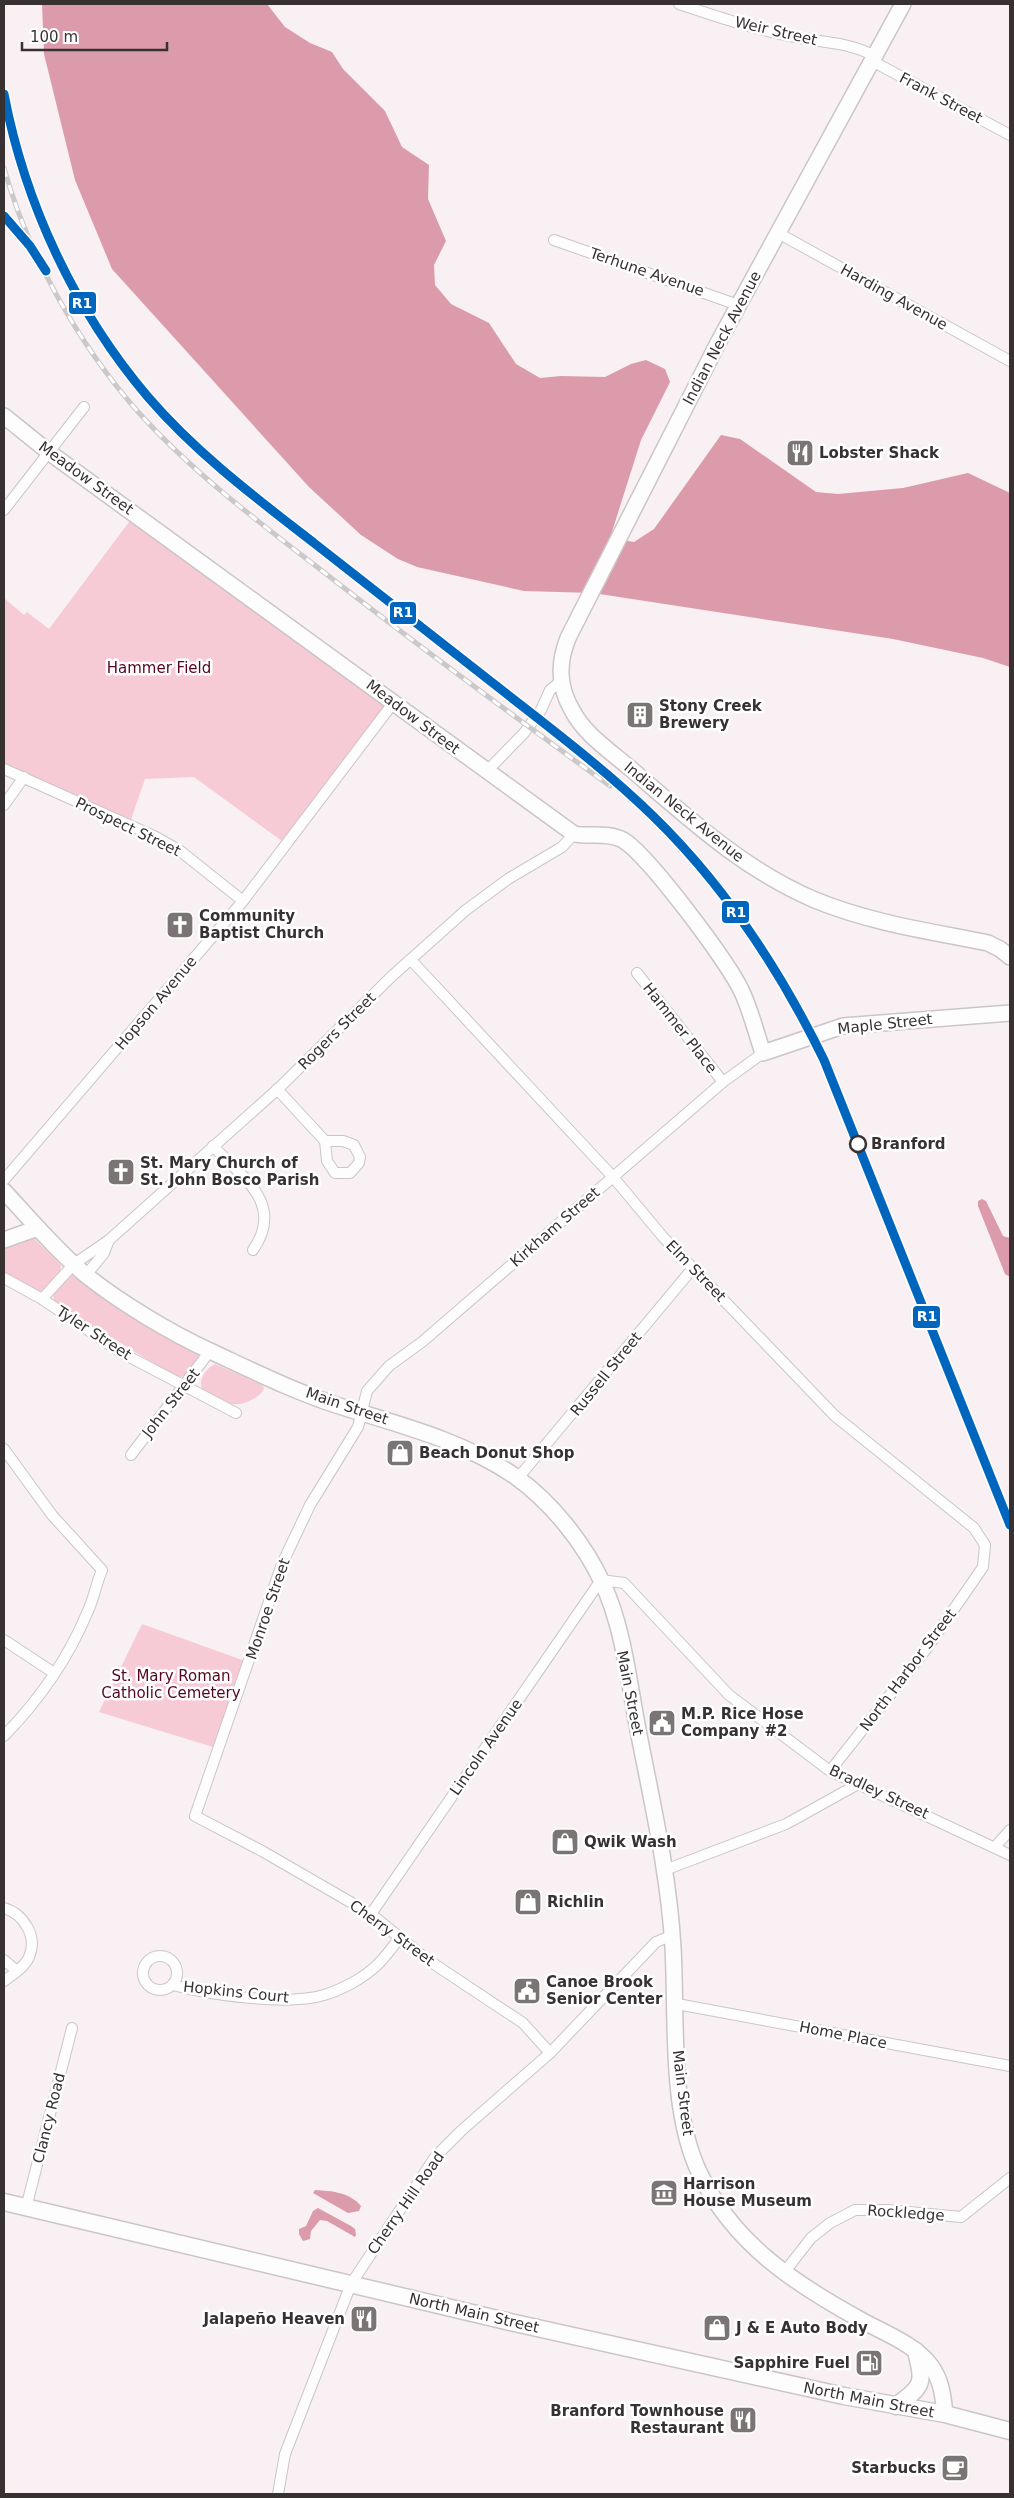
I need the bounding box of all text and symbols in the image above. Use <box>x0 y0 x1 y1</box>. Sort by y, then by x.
street label: Weir Street <box>733 13 819 49</box>
scale bar <box>22 20 168 52</box>
text: 100 m <box>30 28 78 46</box>
street label: Frank Street <box>896 69 986 127</box>
street label: Terhune Avenue <box>586 244 707 300</box>
street label: Harding Avenue <box>837 260 951 334</box>
street label: Indian Neck Avenue <box>679 268 765 408</box>
line badge: R1 <box>68 291 97 315</box>
text: R1 <box>72 295 92 311</box>
street label: Meadow Street <box>35 438 137 518</box>
restaurant icon: Lobster Shack <box>785 438 815 468</box>
place label: Lobster Shack <box>819 444 940 462</box>
line badge: R1 <box>389 601 417 625</box>
text: R1 <box>393 604 413 620</box>
park label: Hammer Field <box>107 659 211 677</box>
street label: Meadow Street <box>363 676 463 758</box>
place label: Stony Creek Brewery <box>659 697 763 732</box>
building icon: Stony Creek Brewery <box>625 700 655 730</box>
street label: Indian Neck Avenue <box>620 758 748 866</box>
street label: Prospect Street <box>72 794 184 860</box>
line badge: R1 <box>721 900 750 924</box>
text: R1 <box>726 904 746 920</box>
place label: Community Baptist Church <box>199 907 324 942</box>
church icon: Community Baptist Church <box>165 910 195 940</box>
street label: Hopson Avenue <box>112 952 200 1054</box>
street label: Hammer Place <box>639 979 721 1077</box>
street label: Rogers Street <box>295 988 380 1073</box>
street label: Maple Street <box>837 1010 933 1038</box>
marker: Branford <box>849 1135 867 1153</box>
place label: Branford <box>871 1135 946 1153</box>
place label: St. Mary Church of St. John Bosco Parish <box>140 1154 319 1189</box>
church icon: St. Mary Church of St. John Bosco Parish <box>106 1157 136 1187</box>
street label: Kirkham Street <box>507 1183 603 1271</box>
street label: Elm Street <box>662 1236 730 1306</box>
street label: Tyler Street <box>52 1302 135 1364</box>
line badge: R1 <box>912 1305 941 1329</box>
text: R1 <box>917 1308 937 1324</box>
street label: Russell Street <box>567 1328 645 1420</box>
street label: John Street <box>138 1365 204 1442</box>
street label: Main Street <box>303 1383 391 1429</box>
shop icon: Beach Donut Shop <box>385 1438 415 1468</box>
place label: Beach Donut Shop <box>419 1444 575 1462</box>
street label: Monroe Street <box>242 1556 294 1662</box>
street label: North Harbor Street <box>856 1605 960 1735</box>
street label: Main Street <box>613 1649 647 1737</box>
park label: St. Mary Roman Catholic Cemetery <box>101 1667 241 1702</box>
street label: Lincoln Avenue <box>446 1695 526 1799</box>
place label: M.P. Rice Hose Company #2 <box>681 1705 804 1740</box>
public building icon: M.P. Rice Hose Company #2 <box>647 1708 677 1738</box>
street label: Bradley Street <box>826 1761 932 1823</box>
shop icon: Qwik Wash <box>550 1827 580 1857</box>
place label: Qwik Wash <box>584 1833 677 1851</box>
shop icon: Richlin <box>513 1887 543 1917</box>
place label: Richlin <box>547 1893 604 1911</box>
street label: Cherry Street <box>346 1896 438 1970</box>
place label: Canoe Brook Senior Center <box>546 1973 663 2008</box>
public building icon: Canoe Brook Senior Center <box>512 1976 542 2006</box>
street label: Hopkins Court <box>182 1978 290 2007</box>
street label: Home Place <box>798 2018 888 2052</box>
street label: Main Street <box>669 2049 697 2137</box>
street label: Clancy Road <box>29 2071 69 2165</box>
street label: Cherry Hill Road <box>364 2148 448 2258</box>
place label: Harrison House Museum <box>683 2175 812 2210</box>
museum icon: Harrison House Museum <box>649 2178 679 2208</box>
street label: Rockledge <box>867 2201 945 2225</box>
street label: North Main Street <box>407 2289 541 2337</box>
restaurant icon: Jalapeño Heaven <box>349 2304 379 2334</box>
place label: Jalapeño Heaven <box>202 2310 345 2328</box>
shop icon: J & E Auto Body <box>702 2313 732 2343</box>
place label: J & E Auto Body <box>735 2319 868 2337</box>
fuel station icon: Sapphire Fuel <box>854 2348 884 2378</box>
place label: Sapphire Fuel <box>733 2354 850 2372</box>
street label: North Main Street <box>802 2378 936 2422</box>
place label: Branford Townhouse Restaurant <box>550 2402 724 2437</box>
restaurant icon: Branford Townhouse Restaurant <box>728 2405 758 2435</box>
cafe icon: Starbucks <box>940 2453 970 2483</box>
place label: Starbucks <box>851 2459 936 2477</box>

